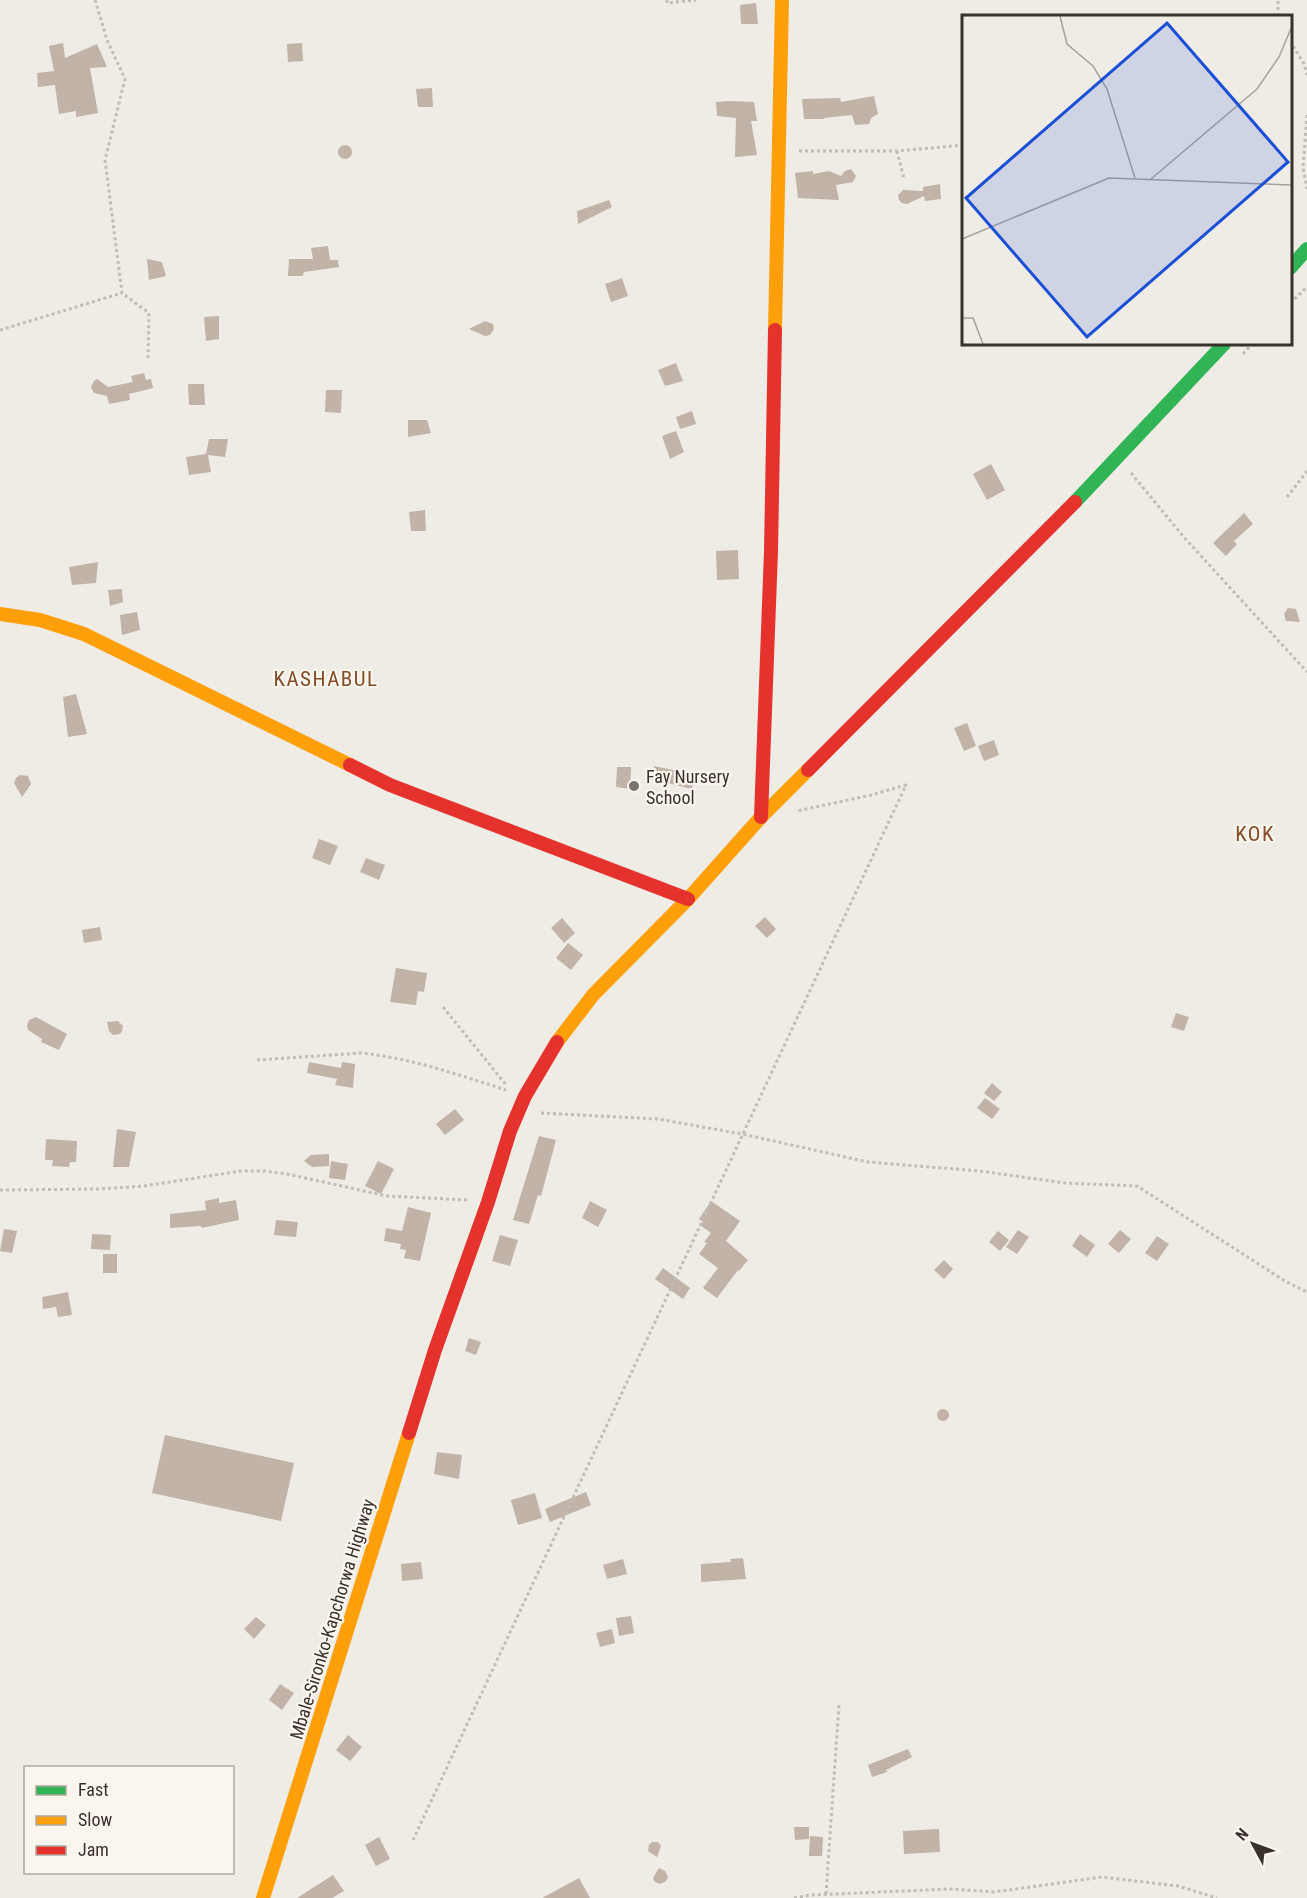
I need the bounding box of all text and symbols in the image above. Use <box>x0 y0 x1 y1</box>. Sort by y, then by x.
inset map <box>962 15 1292 345</box>
district label: KASHABUL <box>273 667 379 691</box>
place label: Fay Nursery School <box>646 766 730 808</box>
marker: Fay Nursery School <box>627 779 641 793</box>
district label: KOK <box>1235 822 1275 846</box>
street label: Mbale-Sironko-Kapchorwa Highway <box>285 1496 379 1742</box>
legend <box>24 1766 234 1874</box>
text: Fast <box>78 1779 109 1800</box>
text: Slow <box>78 1809 113 1830</box>
north arrow <box>1223 1814 1283 1874</box>
text: N <box>1232 1825 1252 1844</box>
text: Jam <box>78 1839 109 1860</box>

